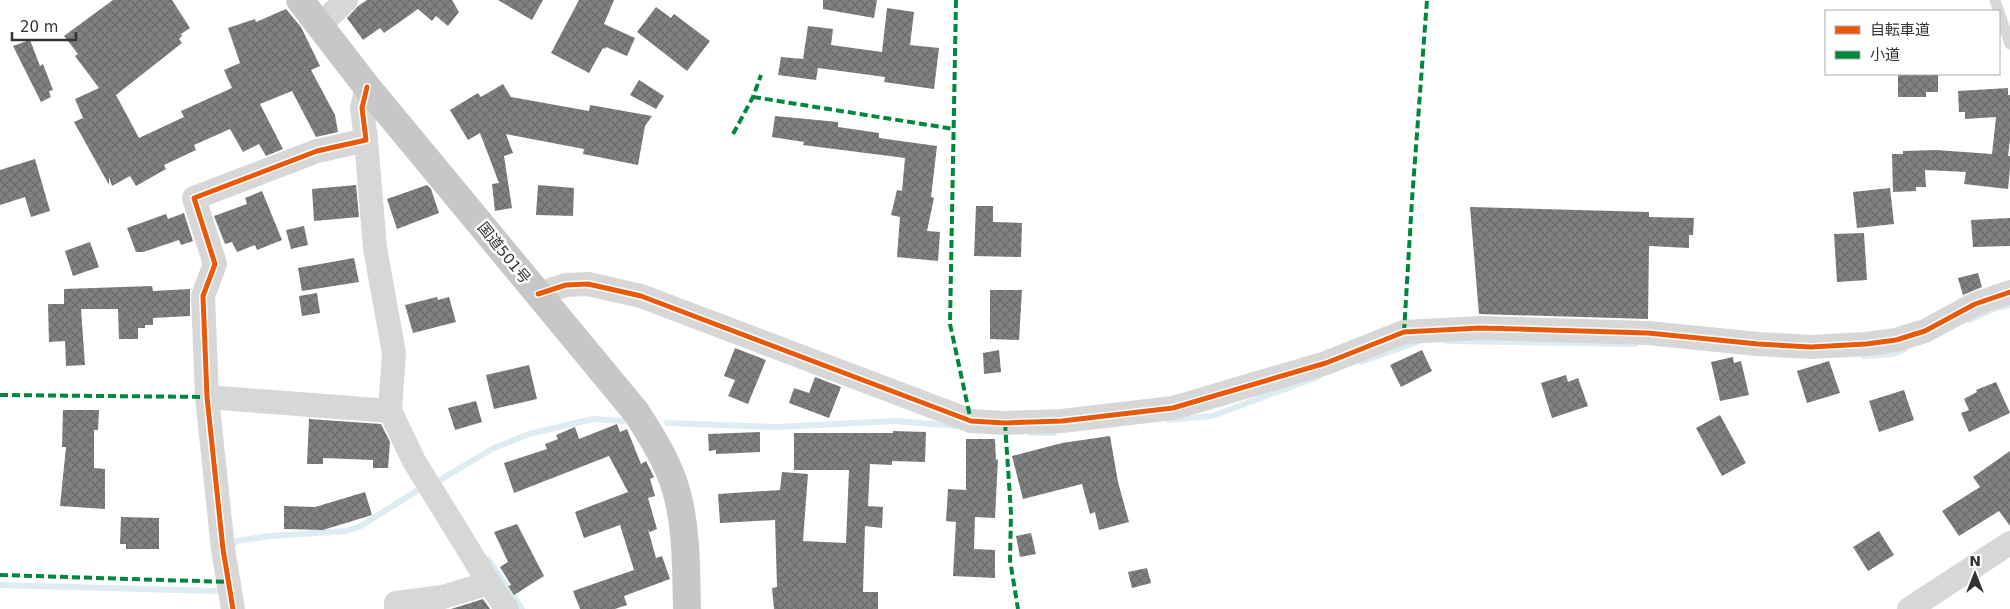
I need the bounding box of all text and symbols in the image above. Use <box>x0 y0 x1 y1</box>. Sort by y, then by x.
scale bar <box>12 10 76 42</box>
legend <box>1825 10 2000 75</box>
text: 20 m <box>20 18 58 36</box>
text: 自転車道 <box>1870 21 1930 39</box>
text: 小道 <box>1870 46 1900 64</box>
street label: 国道501号 <box>474 219 534 287</box>
north arrow <box>1950 549 2000 599</box>
text: N <box>1969 553 1981 569</box>

